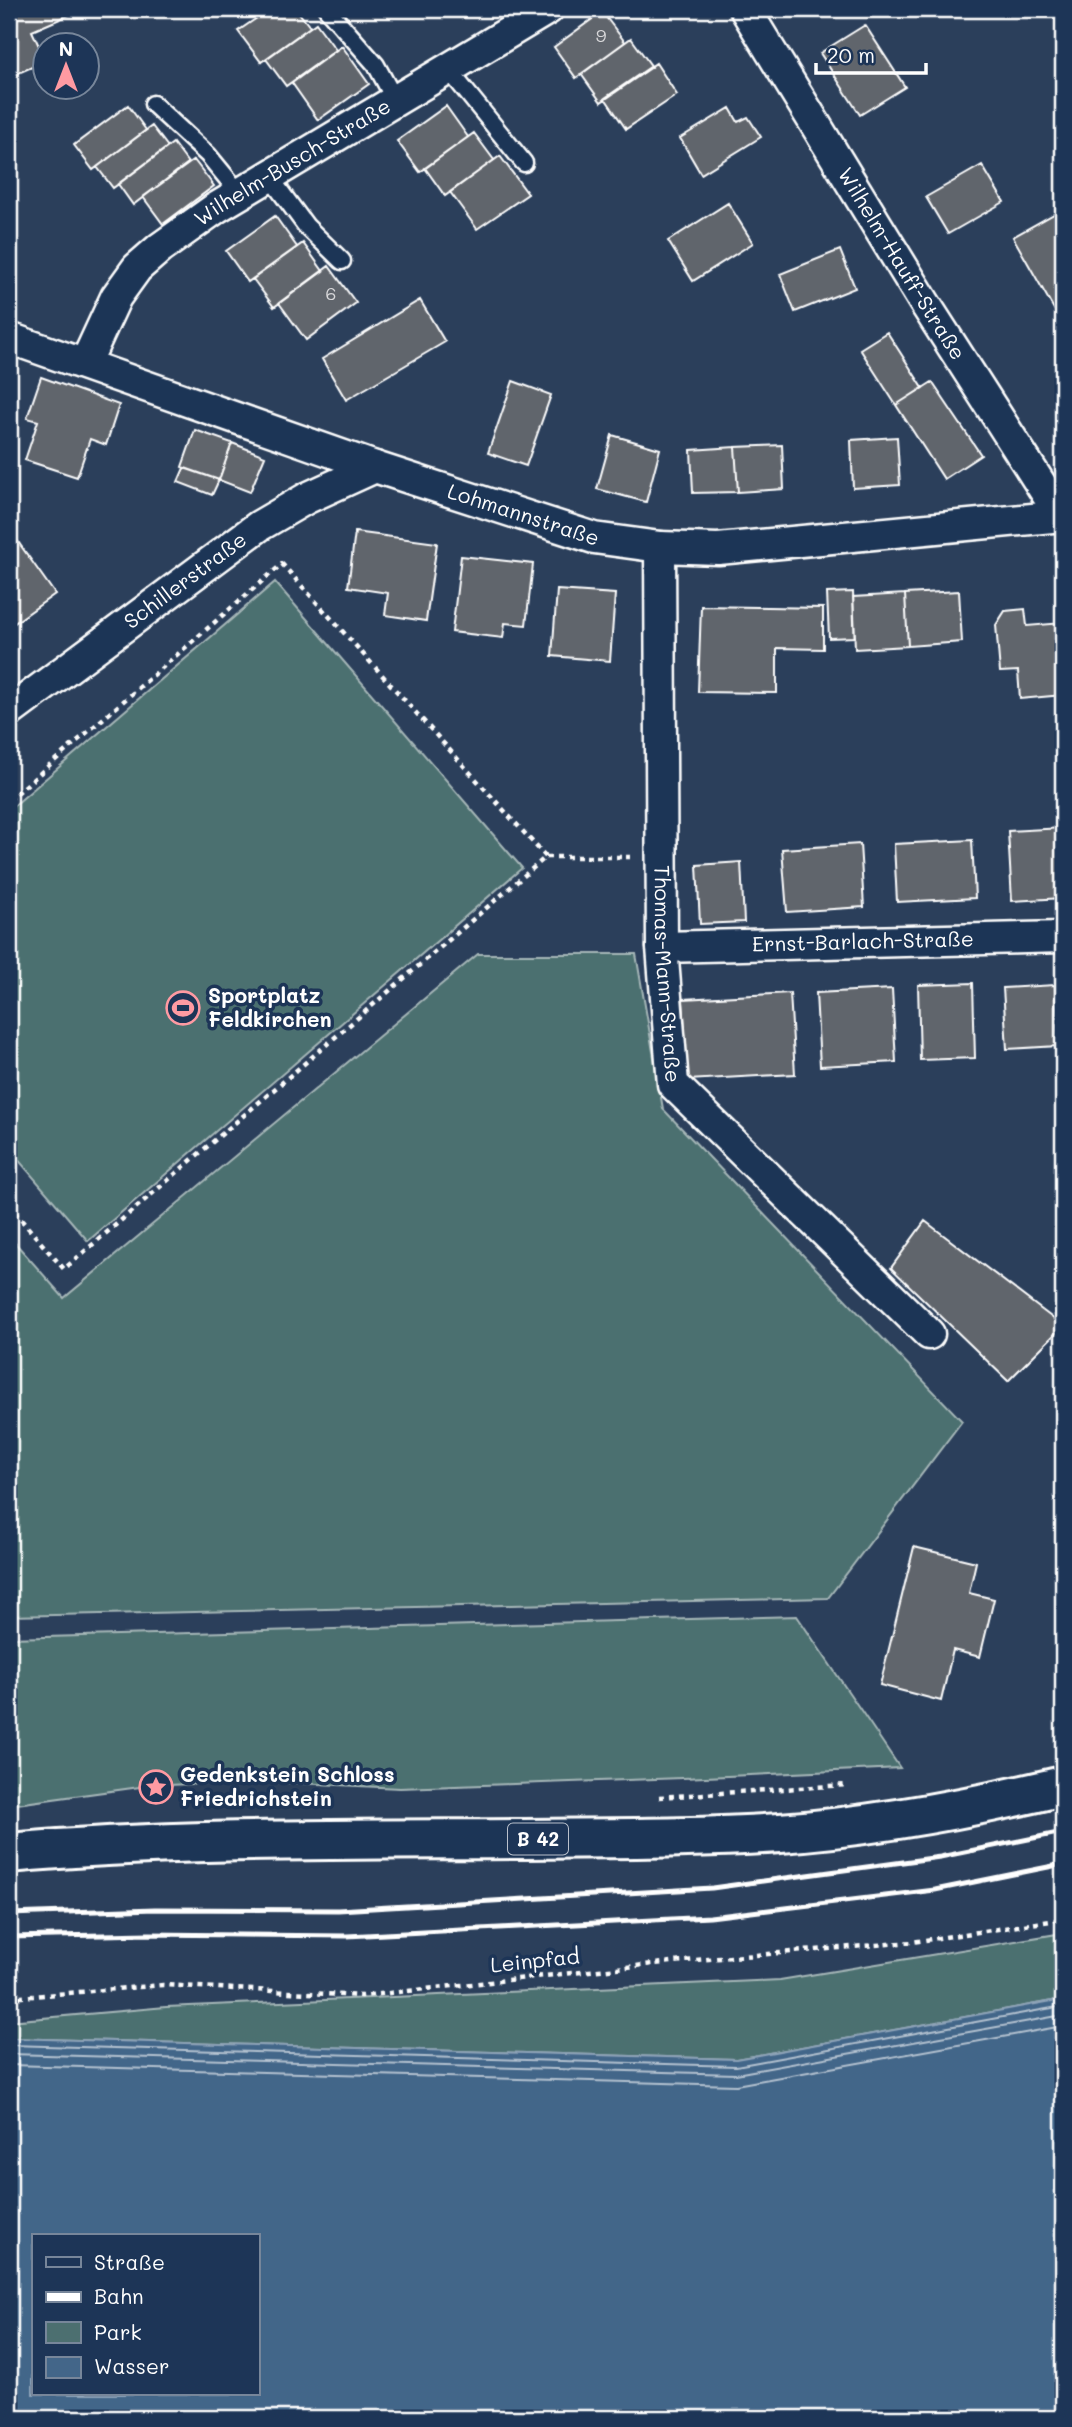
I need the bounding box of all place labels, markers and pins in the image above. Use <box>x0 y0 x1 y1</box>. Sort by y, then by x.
place label: Sportplatz Feldkirchen <box>208 981 332 1032</box>
sports icon: Sportplatz Feldkirchen <box>164 989 202 1027</box>
place label: Gedenkstein Schloss Friedrichstein <box>180 1760 395 1811</box>
place icon: Gedenkstein Schloss Friedrichstein <box>137 1768 175 1806</box>

